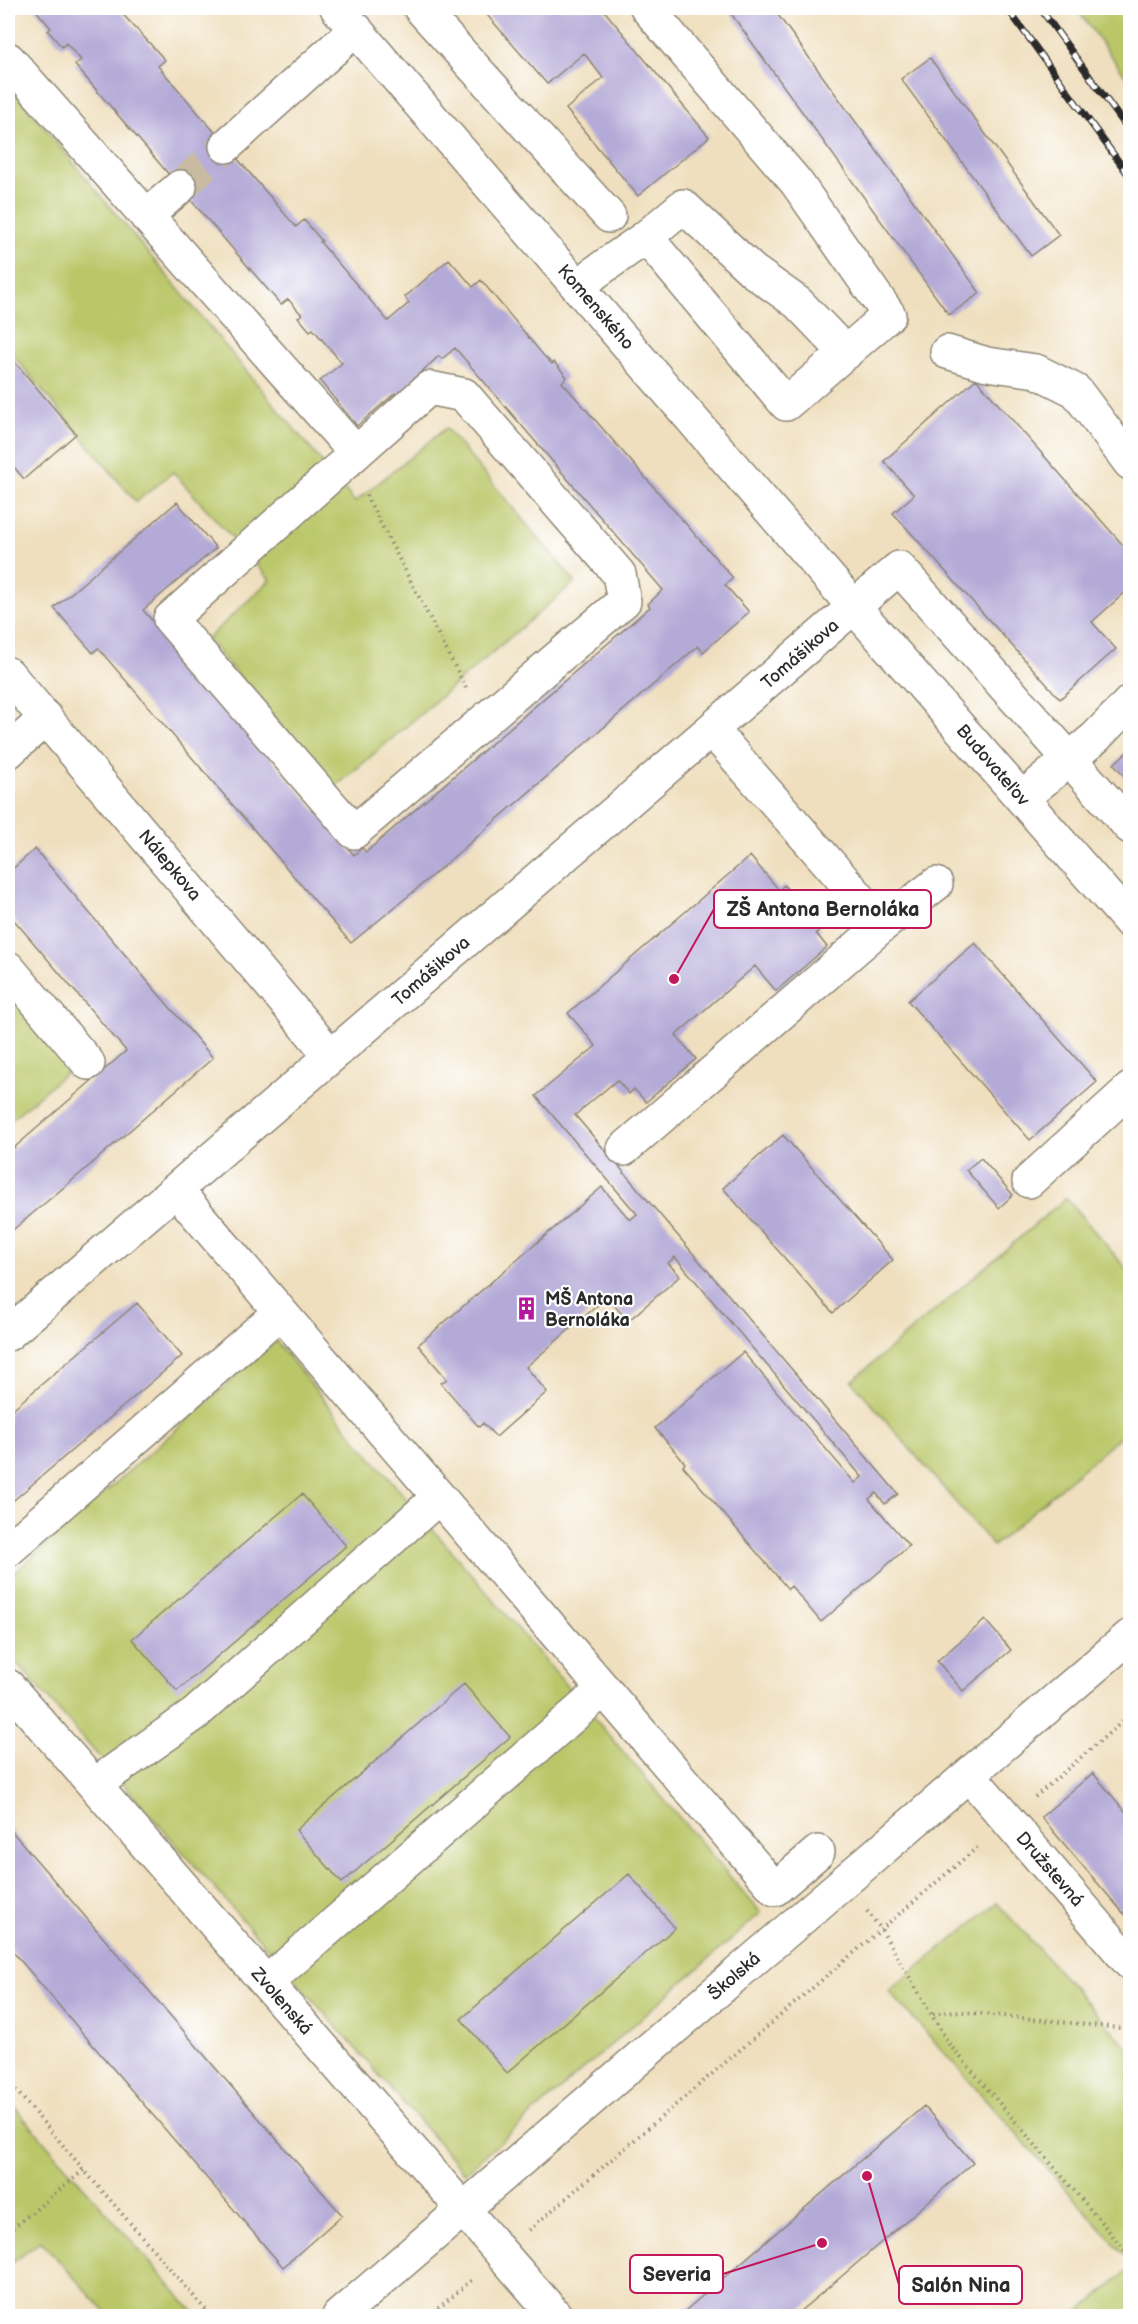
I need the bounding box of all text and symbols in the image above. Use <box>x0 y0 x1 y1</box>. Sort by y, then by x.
street label: Komenského <box>553 261 638 354</box>
street label: Tomášikova <box>757 615 843 694</box>
street label: Budovateľov <box>952 720 1034 811</box>
street label: Nálepkova <box>134 826 205 905</box>
callout: ZŠ Antona Bernoláka <box>714 890 931 928</box>
text: ZŠ Antona Bernoláka <box>727 896 919 922</box>
street label: Tomášikova <box>388 932 474 1011</box>
place label: MŠ Antona Bernoláka <box>545 1287 633 1331</box>
building icon: MŠ Antona Bernoláka <box>514 1296 540 1322</box>
street label: Družstevná <box>1011 1828 1088 1911</box>
street label: Školská <box>703 1947 765 2005</box>
street label: Zvolenská <box>246 1963 316 2039</box>
callout: Severia <box>630 2255 723 2293</box>
text: Severia <box>643 2263 711 2287</box>
callout: Salón Nina <box>899 2266 1022 2304</box>
text: Salón Nina <box>911 2274 1011 2298</box>

